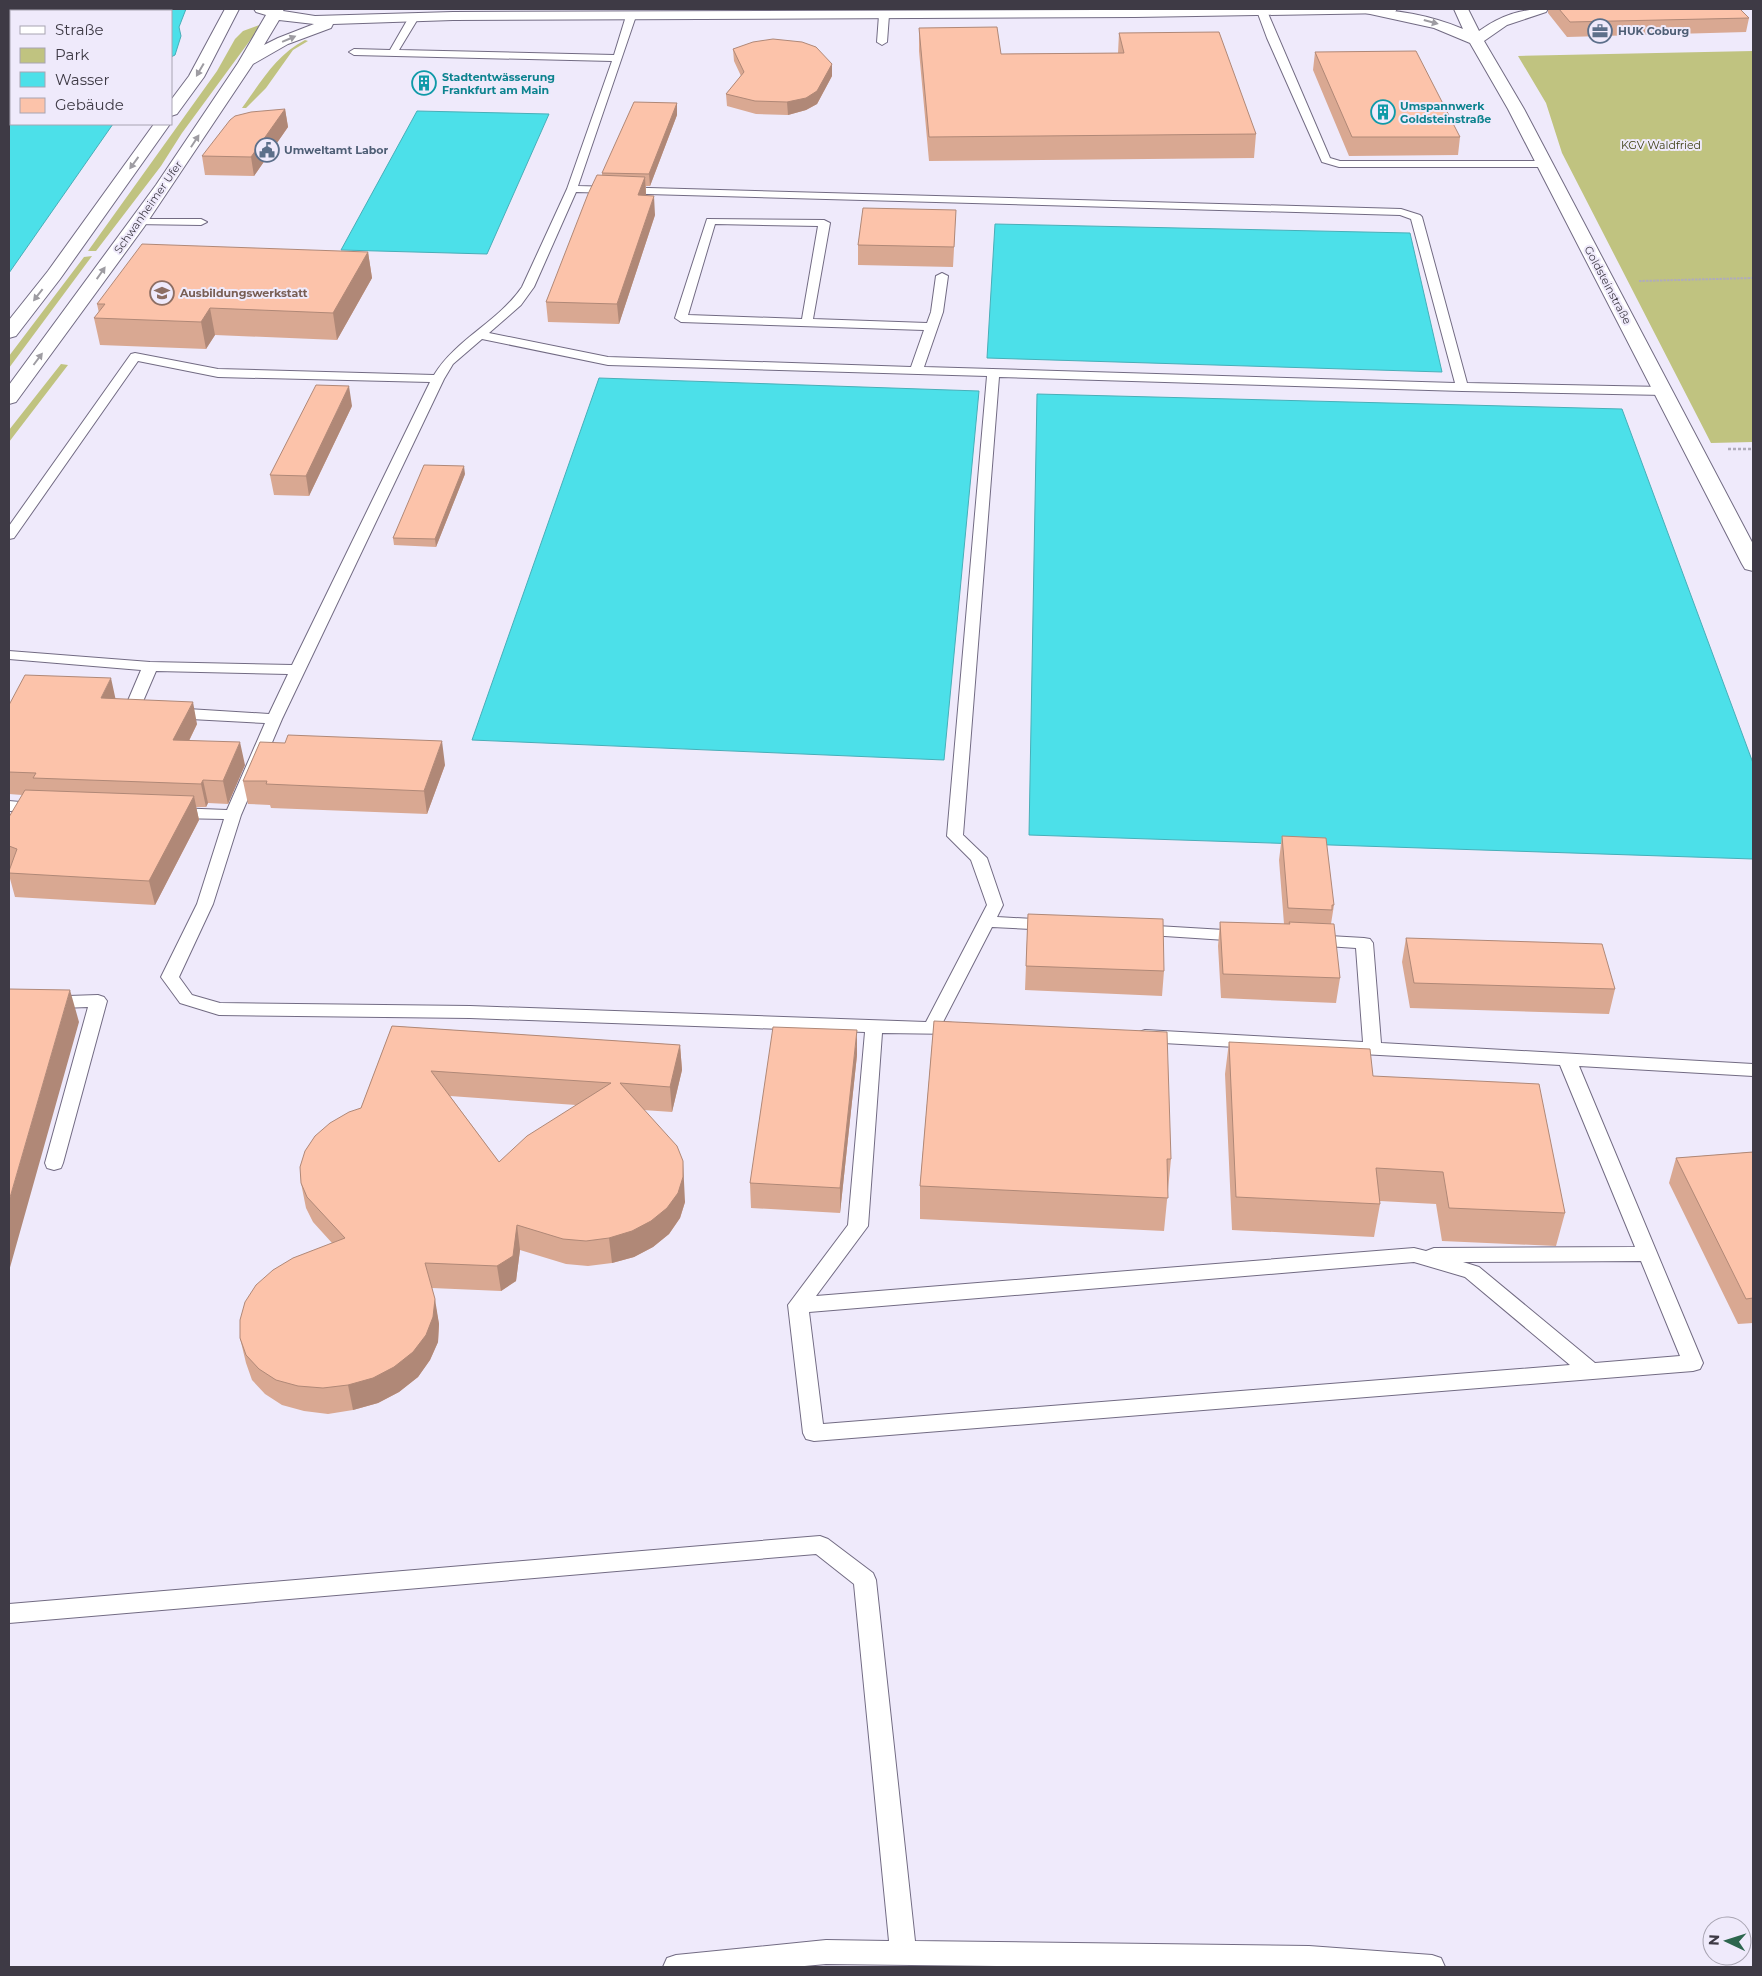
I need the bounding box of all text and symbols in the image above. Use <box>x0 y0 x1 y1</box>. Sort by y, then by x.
legend <box>10 10 172 125</box>
one-way arrow <box>1424 18 1439 26</box>
office icon: HUK Coburg <box>1587 18 1613 44</box>
text: Straße <box>55 20 104 39</box>
place label: HUK Coburg <box>1618 24 1689 38</box>
one-way arrow <box>282 34 296 42</box>
text: Park <box>55 45 89 64</box>
one-way arrow <box>196 62 204 77</box>
text: Wasser <box>55 70 109 89</box>
building icon: Stadtentwässerung Frankfurt am Main <box>411 70 437 96</box>
place label: Stadtentwässerung Frankfurt am Main <box>442 70 555 97</box>
text: Gebäude <box>55 95 124 114</box>
building icon: Umspannwerk Goldsteinstraße <box>1370 99 1396 125</box>
place label: Umspannwerk Goldsteinstraße <box>1400 99 1491 126</box>
one-way arrow <box>190 134 200 147</box>
public building icon: Umweltamt Labor <box>254 137 280 163</box>
park label: KGV Waldfried <box>1621 138 1701 152</box>
place label: Umweltamt Labor <box>284 143 389 157</box>
one-way arrow <box>129 156 139 170</box>
street label: Schwanheimer Ufer <box>111 158 185 256</box>
street label: Goldsteinstraße <box>1581 243 1635 327</box>
one-way arrow <box>96 266 106 280</box>
school or university icon: Ausbildungswerkstatt <box>149 280 175 306</box>
place label: Ausbildungswerkstatt <box>179 286 308 300</box>
one-way arrow <box>33 288 44 301</box>
one-way arrow <box>33 352 43 366</box>
north arrow <box>1702 1916 1752 1966</box>
text: N <box>1705 1934 1723 1946</box>

